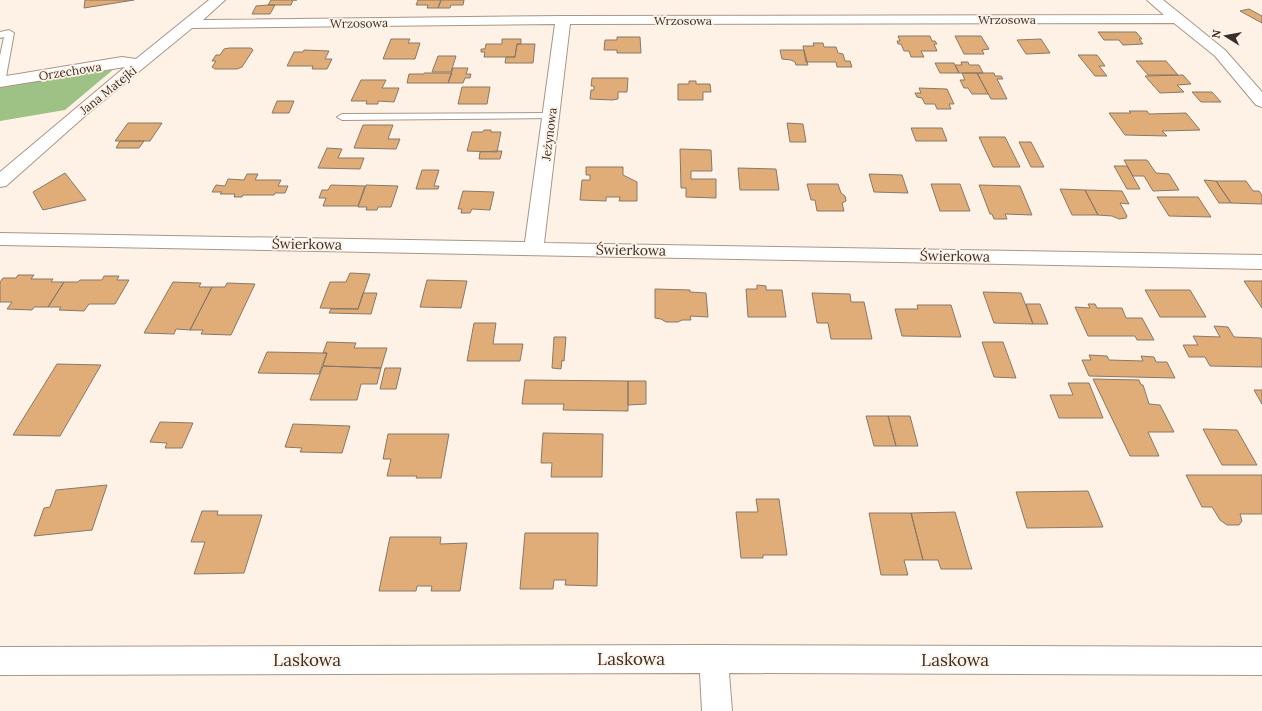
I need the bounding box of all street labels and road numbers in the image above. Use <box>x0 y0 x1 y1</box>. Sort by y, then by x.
street label: Wrzosowa <box>978 12 1036 27</box>
street label: Wrzosowa <box>654 13 712 28</box>
street label: Wrzosowa <box>330 15 388 31</box>
street label: Orzechowa <box>38 59 102 83</box>
street label: Jana Matejki <box>76 63 139 118</box>
street label: Jeżynowa <box>538 107 560 162</box>
street label: Świerkowa <box>272 234 342 254</box>
street label: Świerkowa <box>596 240 666 260</box>
street label: Świerkowa <box>920 246 990 266</box>
street label: Laskowa <box>597 648 665 670</box>
street label: Laskowa <box>273 649 341 671</box>
street label: Laskowa <box>921 649 989 671</box>

